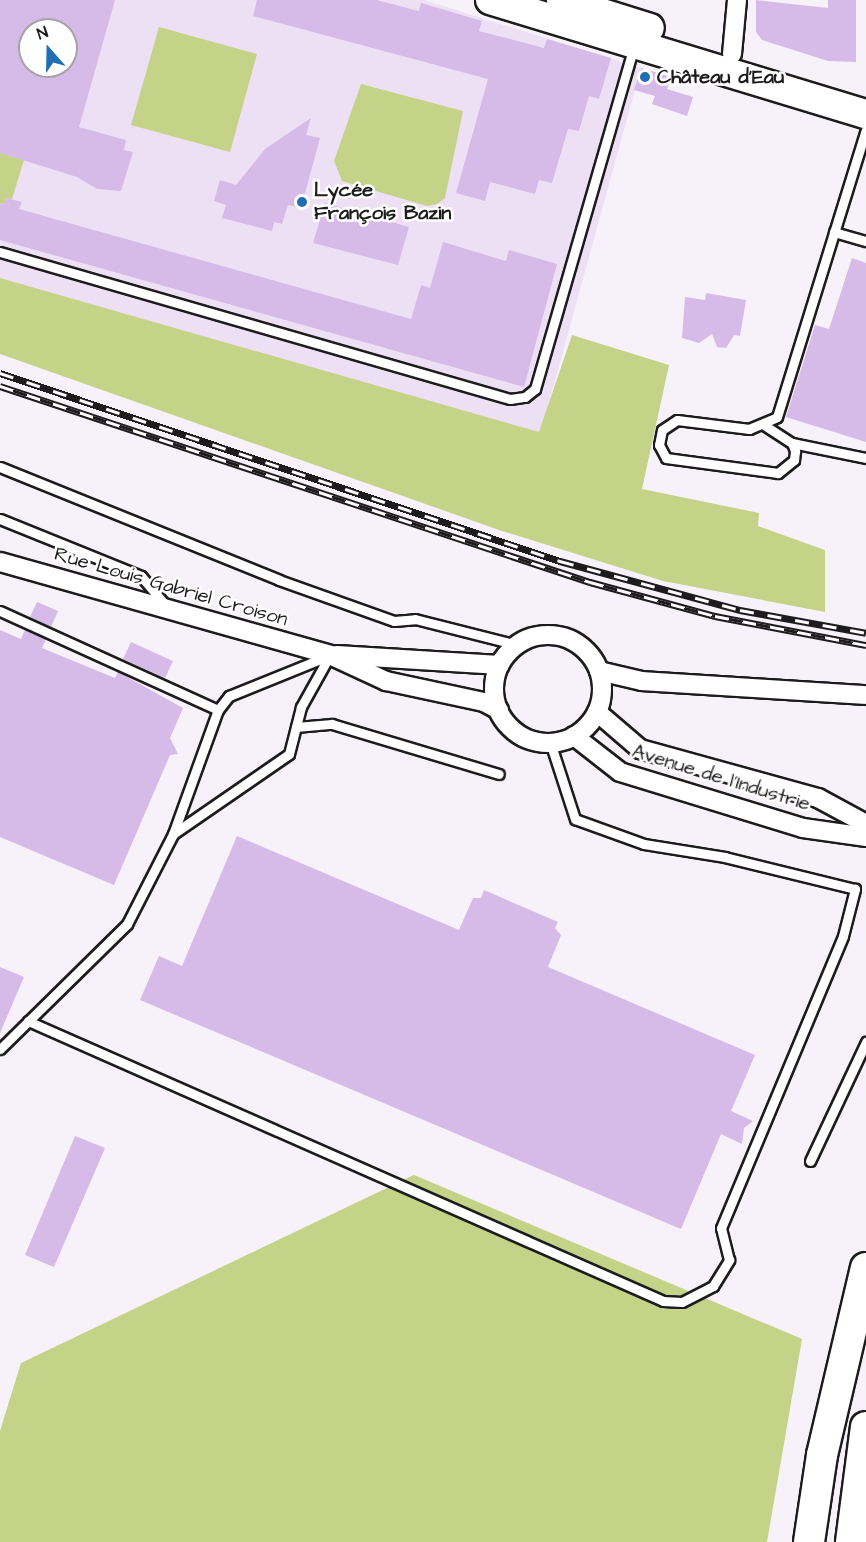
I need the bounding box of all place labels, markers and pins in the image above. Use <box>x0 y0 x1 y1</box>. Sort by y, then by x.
place label: Château d'Eau <box>657 65 784 89</box>
marker: Château d'Eau <box>638 70 652 84</box>
place label: Lycée François Bazin <box>314 178 451 225</box>
marker: Lycée François Bazin <box>295 195 309 209</box>

